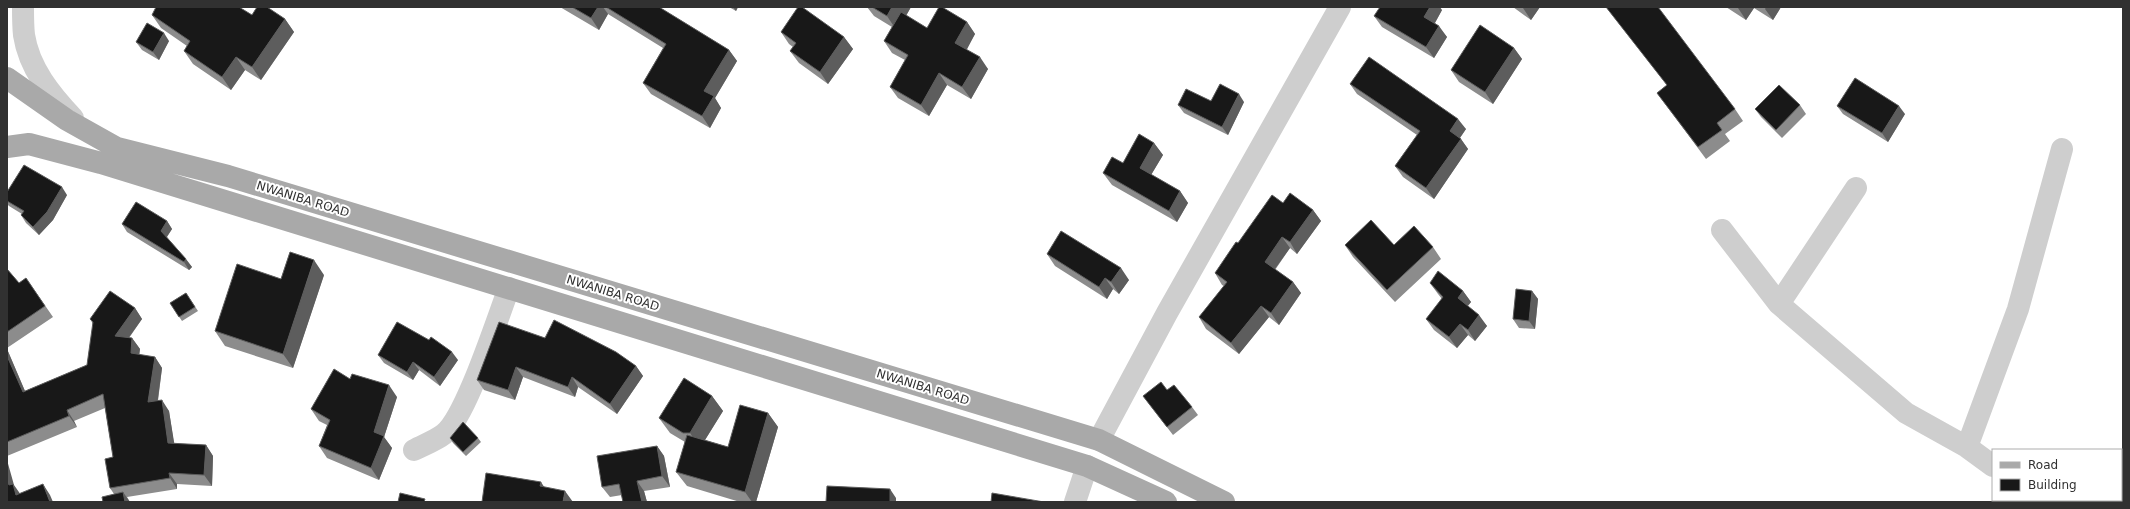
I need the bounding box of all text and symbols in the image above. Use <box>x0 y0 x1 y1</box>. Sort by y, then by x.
street label: NWANIBA ROAD <box>255 178 351 220</box>
street label: NWANIBA ROAD <box>565 272 661 314</box>
street label: NWANIBA ROAD <box>875 366 971 408</box>
legend <box>1992 449 2122 501</box>
text: Road <box>2028 458 2058 472</box>
text: Building <box>2028 478 2077 492</box>

